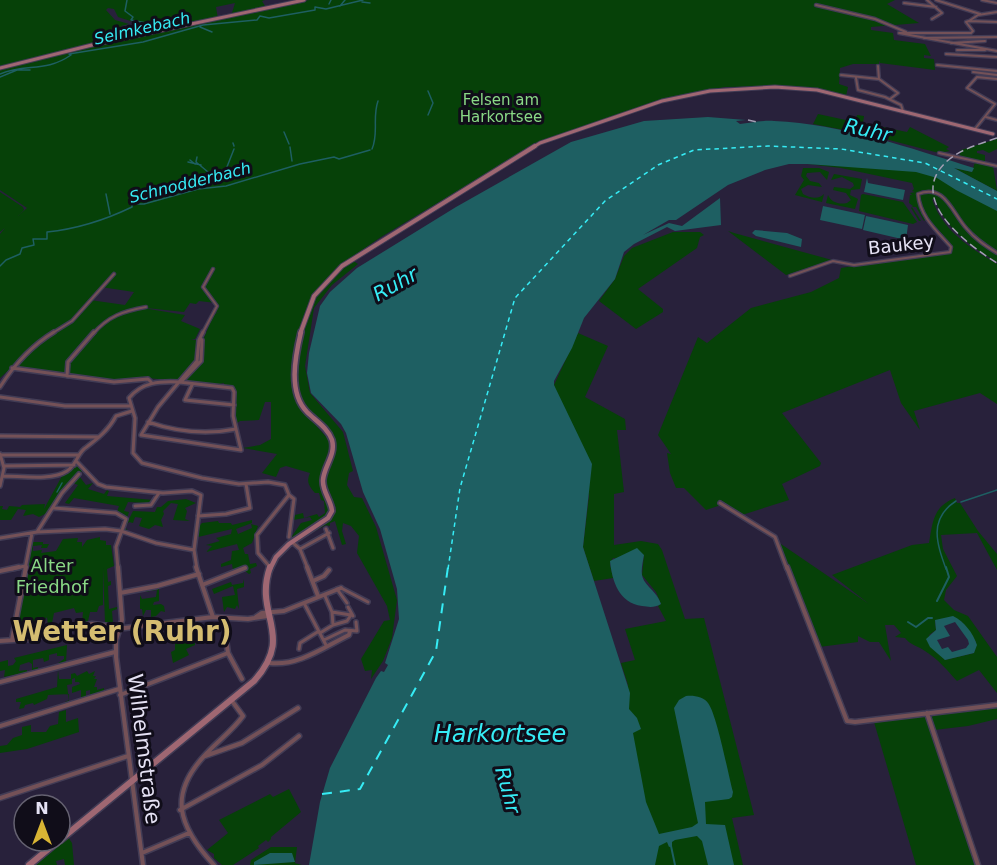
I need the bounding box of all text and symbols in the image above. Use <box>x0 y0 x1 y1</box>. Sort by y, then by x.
water label: Selmkebach <box>92 8 192 49</box>
park label: Felsen am Harkortsee <box>460 91 542 126</box>
water label: Ruhr <box>842 113 896 147</box>
water label: Schnodderbach <box>127 158 253 207</box>
street label: Baukey <box>867 231 935 258</box>
water label: Ruhr <box>368 261 423 306</box>
park label: Alter Friedhof <box>16 555 89 597</box>
district label: Wetter (Ruhr) <box>12 615 232 648</box>
street label: Wilhelmstraße <box>123 672 165 826</box>
water label: Harkortsee <box>434 720 566 748</box>
water label: Ruhr <box>490 764 526 818</box>
north arrow <box>12 793 72 853</box>
text: N <box>35 799 49 818</box>

